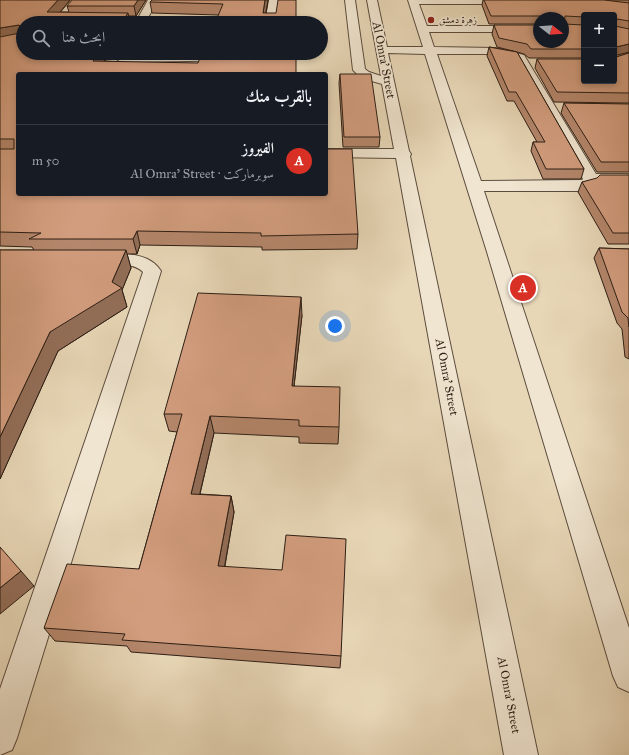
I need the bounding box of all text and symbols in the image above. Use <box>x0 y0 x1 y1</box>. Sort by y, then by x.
north arrow <box>533 12 569 48</box>
map controls <box>581 12 617 84</box>
button: + <box>581 12 617 48</box>
place label: زهرة دمشق <box>439 14 477 26</box>
marker: زهرة دمشق <box>426 15 436 25</box>
search box <box>16 16 328 60</box>
street label: Al Omra' Street <box>369 19 398 100</box>
icon: search <box>30 27 52 49</box>
text: ابحث هنا <box>62 28 105 46</box>
button: − <box>581 48 617 84</box>
text: بالقرب منك <box>246 86 312 107</box>
text: الفيروز <box>242 139 274 157</box>
text: 50 m <box>32 153 59 169</box>
text: A <box>295 153 303 169</box>
text: سوبرماركت · Al Omra' Street <box>130 166 274 182</box>
pin: A <box>510 273 536 303</box>
your location <box>325 316 345 336</box>
street label: Al Omra' Street <box>432 336 461 417</box>
street label: Al Omra' Street <box>494 654 523 735</box>

